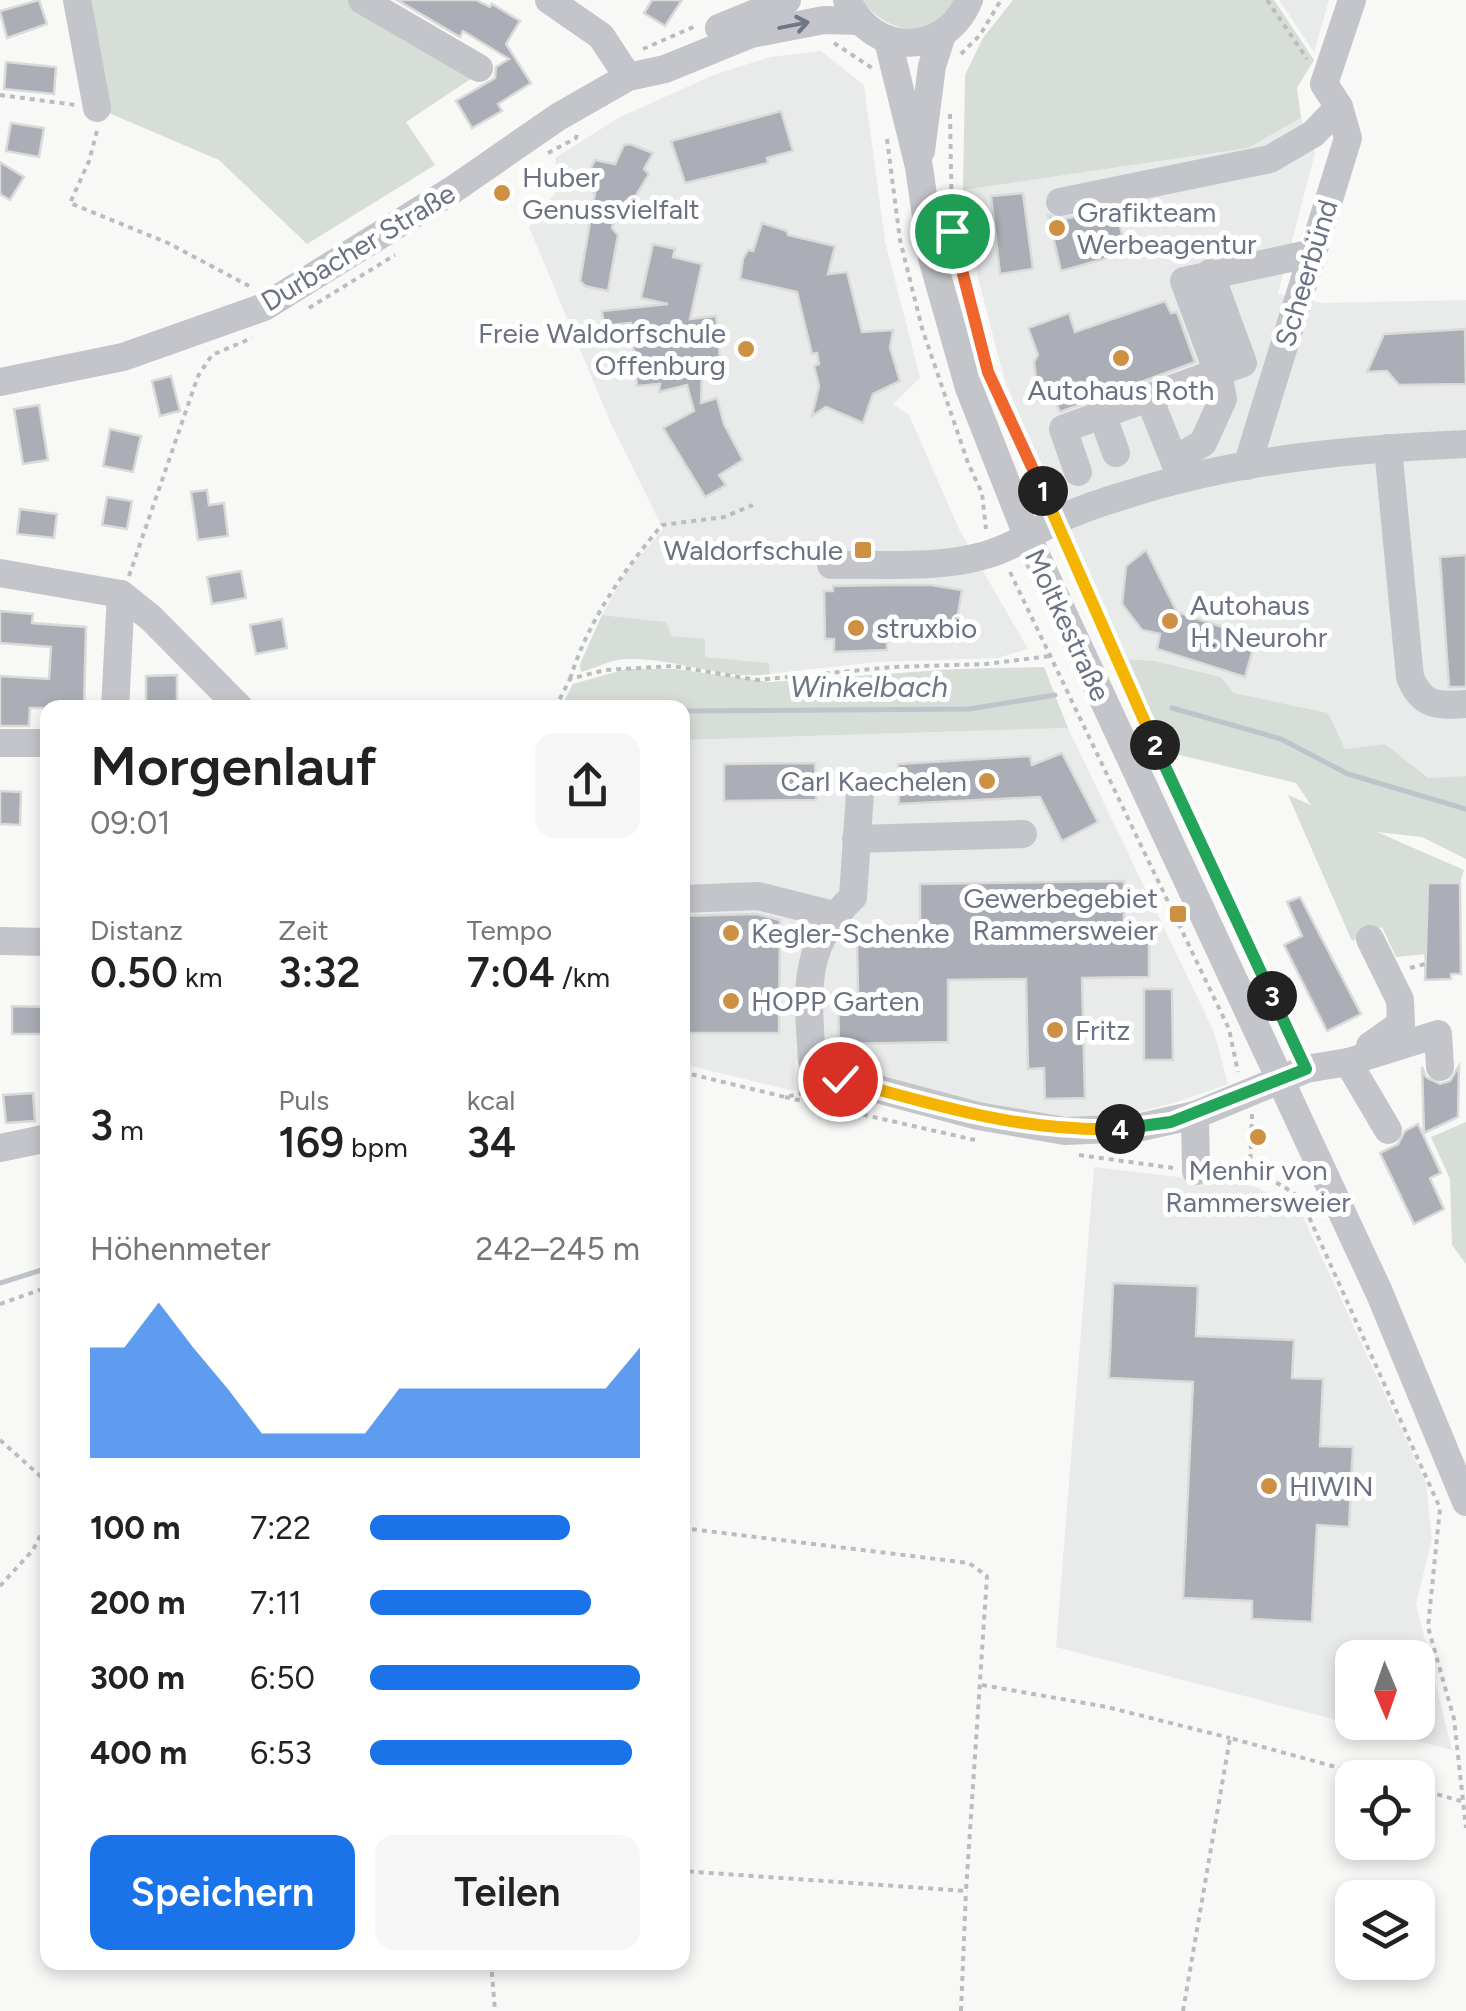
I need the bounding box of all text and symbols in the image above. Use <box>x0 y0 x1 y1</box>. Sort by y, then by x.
one-way arrow <box>777 15 809 34</box>
place label: Huber Genussvielfalt <box>522 160 700 226</box>
street label: Durbacher Straße <box>255 176 461 318</box>
marker: Huber Genussvielfalt <box>491 182 513 204</box>
pin <box>910 189 995 274</box>
place label: Grafikteam Werbeagentur <box>1077 195 1257 261</box>
street label: Scheerbünd <box>1268 195 1344 351</box>
icon: arrive <box>925 204 980 259</box>
marker: Grafikteam Werbeagentur <box>1046 217 1068 239</box>
place label: Freie Waldorfschule Offenburg <box>478 316 726 382</box>
marker: Freie Waldorfschule Offenburg <box>735 338 757 360</box>
marker: Autohaus Roth <box>1110 347 1132 369</box>
place label: Autohaus Roth <box>1028 373 1214 407</box>
pin: 1 <box>1018 466 1068 516</box>
text: 1 <box>1037 474 1049 508</box>
place label: Waldorfschule <box>663 533 843 567</box>
marker: Waldorfschule <box>852 539 874 561</box>
street label: Moltkestraße <box>1018 544 1118 706</box>
place label: Autohaus H. Neurohr <box>1190 588 1328 654</box>
marker: Autohaus H. Neurohr <box>1159 610 1181 632</box>
place label: struxbio <box>876 611 977 645</box>
marker: struxbio <box>845 617 867 639</box>
water label: Winkelbach <box>790 668 948 705</box>
pin: 2 <box>1130 720 1180 770</box>
text: 2 <box>1147 728 1163 762</box>
text: Morgenlauf <box>90 733 377 799</box>
button: share <box>535 733 640 838</box>
place label: Carl Kaechelen <box>780 764 967 798</box>
marker: Carl Kaechelen <box>976 770 998 792</box>
text: 09:01 <box>90 804 170 842</box>
place label: Gewerbegebiet Rammersweier <box>963 881 1159 947</box>
marker: Gewerbegebiet Rammersweier <box>1167 903 1189 925</box>
text: Distanz <box>90 913 183 947</box>
text: Zeit <box>278 913 329 947</box>
text: Tempo <box>467 913 552 947</box>
place label: Kegler-Schenke <box>751 916 950 950</box>
marker: Kegler-Schenke <box>720 922 742 944</box>
text: 0.50 <box>90 947 178 998</box>
text: 3:32 <box>278 947 360 998</box>
text: 7:04 <box>467 947 555 998</box>
text: km <box>178 960 223 994</box>
text: /km <box>555 960 610 994</box>
pin: 3 <box>1247 971 1297 1021</box>
text: 3 <box>1264 979 1280 1013</box>
place label: HOPP Garten <box>751 984 920 1018</box>
marker: HOPP Garten <box>720 990 742 1012</box>
place label: Fritz <box>1075 1013 1130 1047</box>
marker: Fritz <box>1044 1019 1066 1041</box>
pin <box>798 1037 883 1122</box>
icon: check <box>813 1052 868 1107</box>
text: Puls <box>278 1083 329 1117</box>
text: kcal <box>467 1083 516 1117</box>
text: 3 <box>90 1100 113 1151</box>
pin: 4 <box>1095 1104 1145 1154</box>
text: 4 <box>1111 1112 1129 1146</box>
text: m <box>113 1113 144 1147</box>
text: 169 <box>278 1117 344 1168</box>
text: 34 <box>467 1117 516 1168</box>
marker: Menhir von Rammersweier <box>1247 1126 1269 1148</box>
text: bpm <box>344 1130 408 1164</box>
place label: Menhir von Rammersweier <box>1165 1153 1351 1219</box>
text: Höhenmeter <box>90 1230 271 1268</box>
text: 242–245 m <box>475 1230 640 1268</box>
place label: HIWIN <box>1289 1469 1374 1503</box>
marker: HIWIN <box>1258 1475 1280 1497</box>
text: 100 m <box>90 1509 181 1547</box>
text: 7:22 <box>250 1509 311 1547</box>
text: 200 m <box>90 1584 186 1622</box>
text: 7:11 <box>250 1584 302 1622</box>
north arrow <box>1335 1640 1435 1740</box>
map controls <box>1335 1640 1435 1980</box>
text: 300 m <box>90 1659 185 1697</box>
text: 6:50 <box>250 1659 315 1697</box>
text: 400 m <box>90 1734 187 1772</box>
text: 6:53 <box>250 1734 312 1772</box>
button: locate <box>1335 1760 1435 1860</box>
button: Speichern <box>90 1835 355 1950</box>
button: Teilen <box>375 1835 640 1950</box>
button: layers <box>1335 1880 1435 1980</box>

